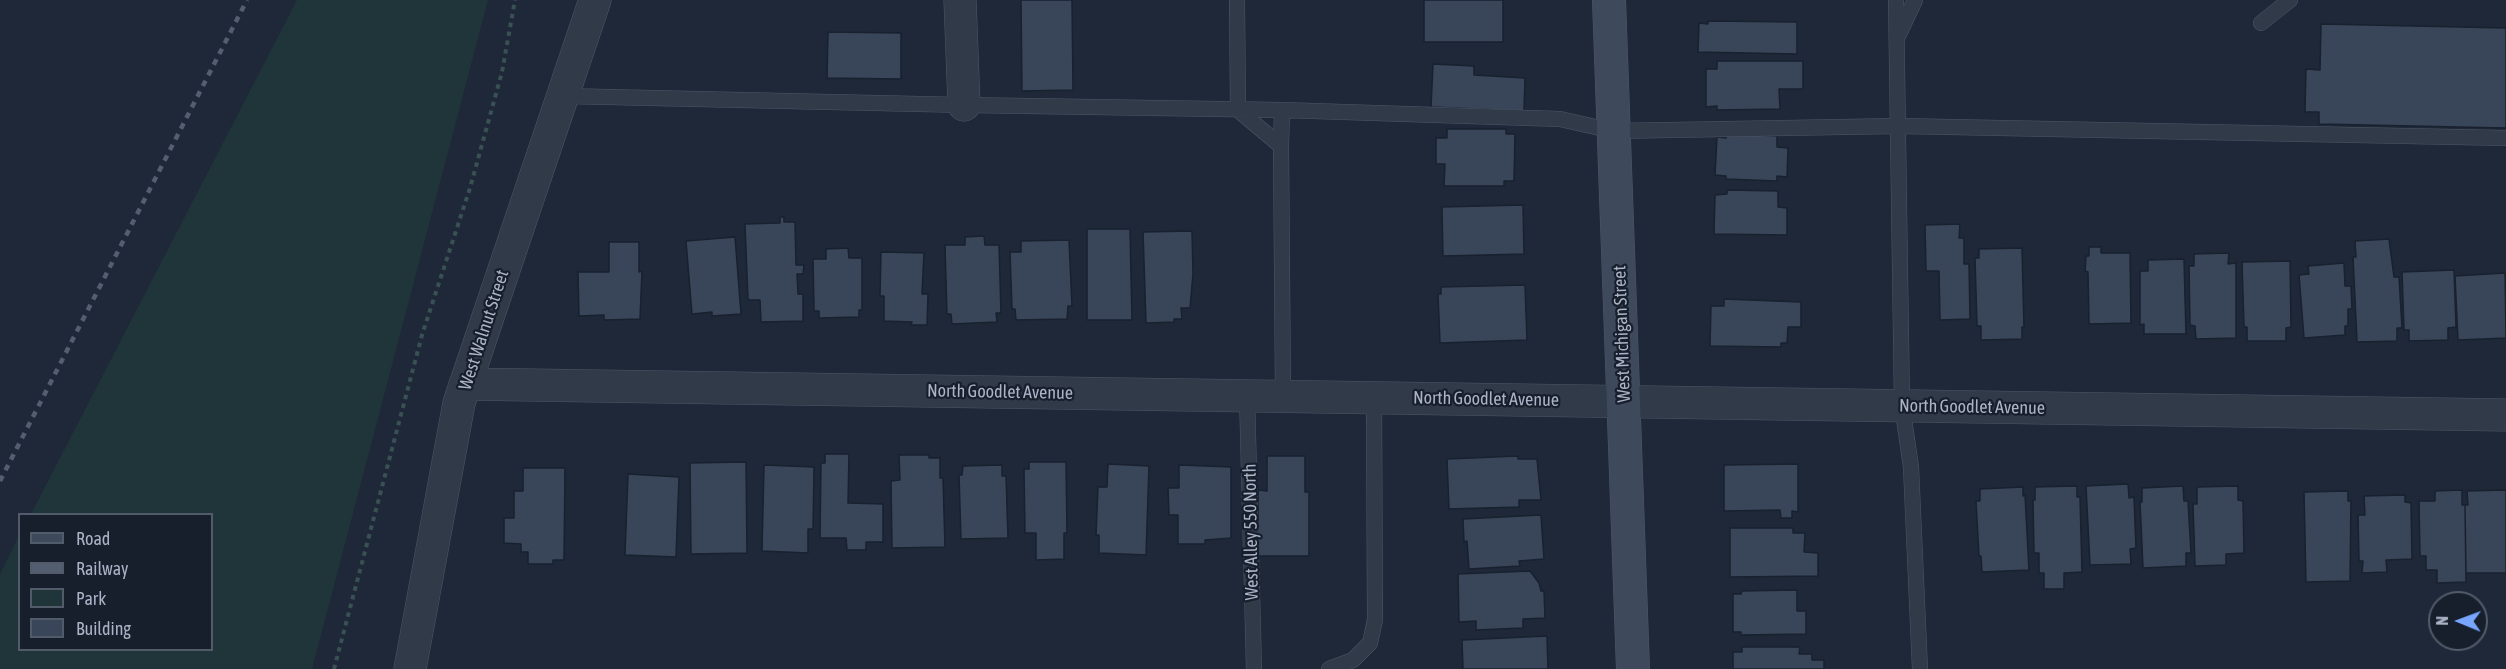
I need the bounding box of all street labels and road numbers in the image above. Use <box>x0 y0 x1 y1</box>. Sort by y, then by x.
street label: West Michigan Street <box>1609 265 1635 403</box>
street label: West Walnut Street <box>454 267 514 393</box>
street label: North Goodlet Avenue <box>927 380 1073 404</box>
street label: North Goodlet Avenue <box>1413 387 1559 411</box>
street label: North Goodlet Avenue <box>1899 395 2045 419</box>
street label: West Alley 550 North <box>1239 463 1263 601</box>

